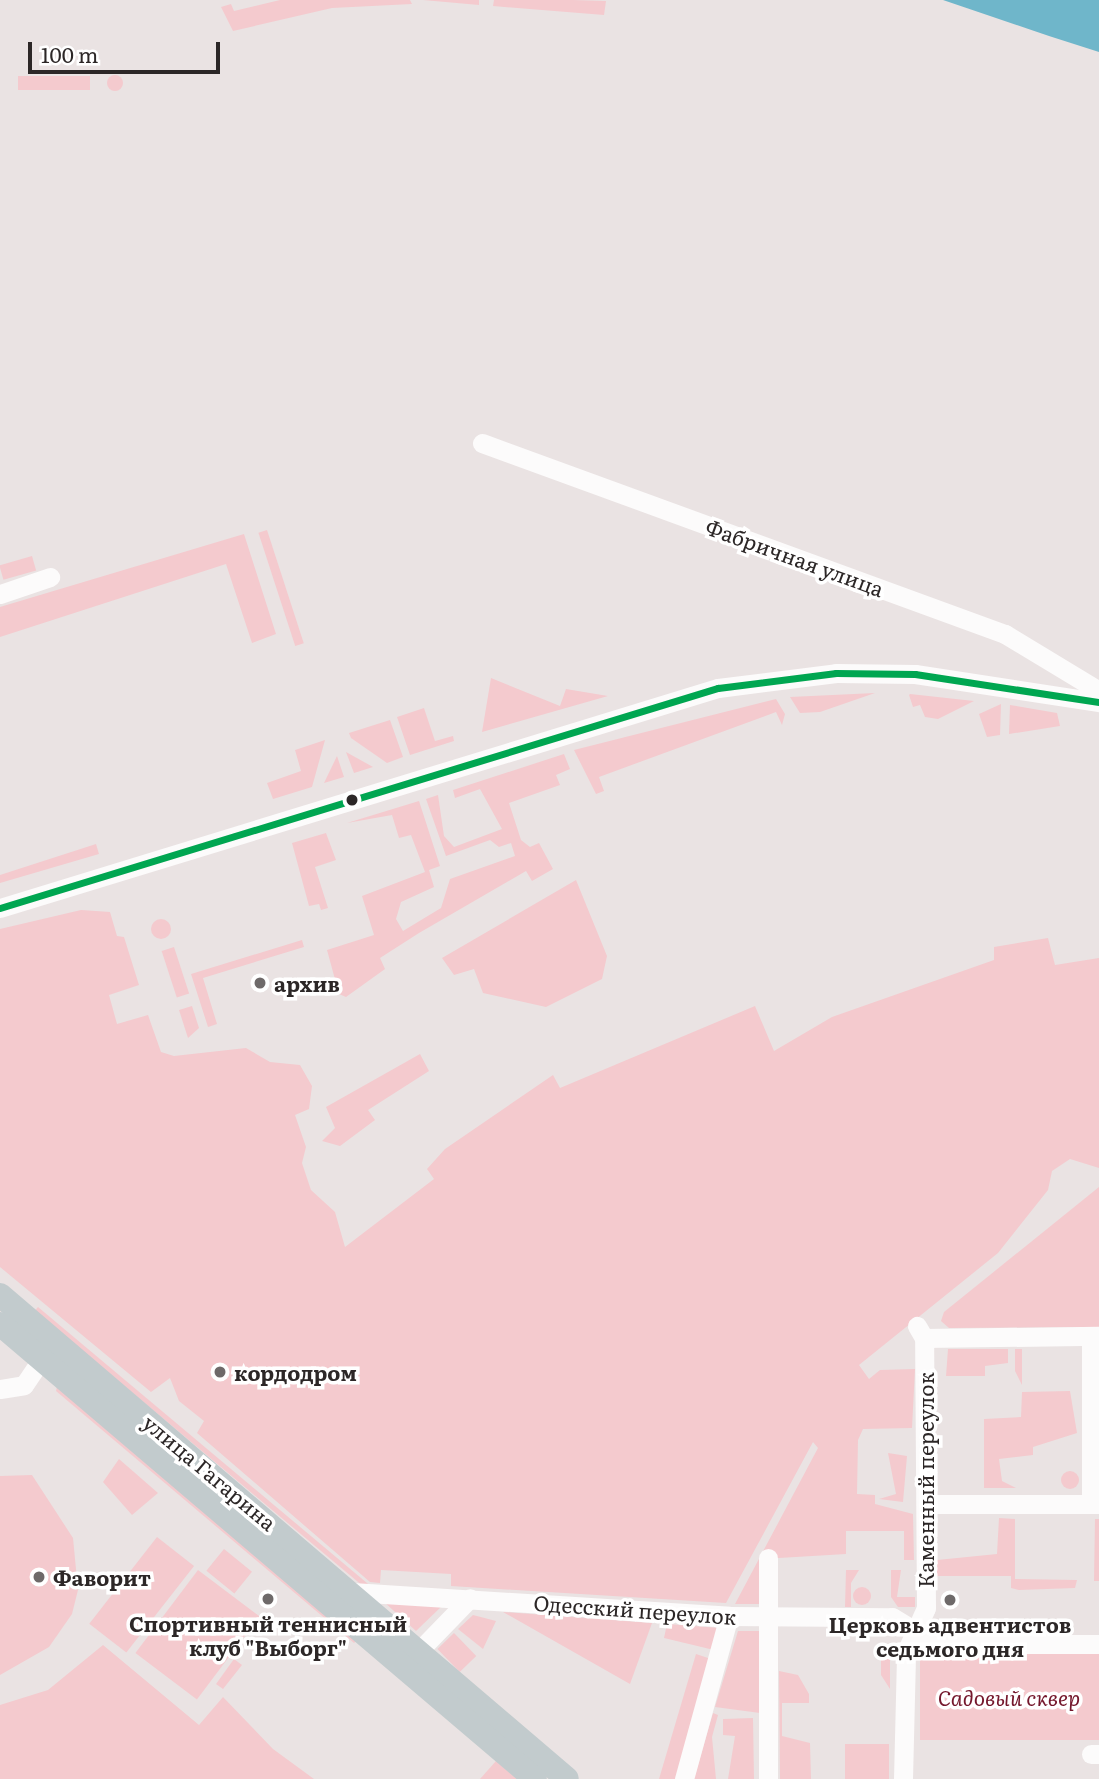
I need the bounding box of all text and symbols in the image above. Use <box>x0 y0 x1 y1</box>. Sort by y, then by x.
scale bar <box>32 28 224 72</box>
text: 100 m <box>41 38 98 69</box>
street label: Фабричная улица <box>702 513 888 601</box>
unlabelled marker <box>345 793 359 807</box>
place label: архив <box>274 970 340 996</box>
marker: архив <box>252 975 268 991</box>
place label: кордодром <box>234 1359 357 1385</box>
marker: кордодром <box>212 1364 228 1380</box>
street label: Каменный переулок <box>912 1372 938 1588</box>
street label: улица Гагарина <box>138 1409 282 1535</box>
place label: Фаворит <box>53 1564 151 1590</box>
marker: Фаворит <box>31 1569 47 1585</box>
street label: Одесский переулок <box>533 1589 737 1629</box>
marker: Спортивный теннисный клуб "Выборг" <box>260 1591 276 1607</box>
marker: Церковь адвентистов седьмого дня <box>942 1592 958 1608</box>
place label: Спортивный теннисный клуб "Выборг" <box>129 1610 407 1660</box>
place label: Церковь адвентистов седьмого дня <box>829 1611 1071 1661</box>
park label: Садовый сквер <box>938 1684 1080 1710</box>

